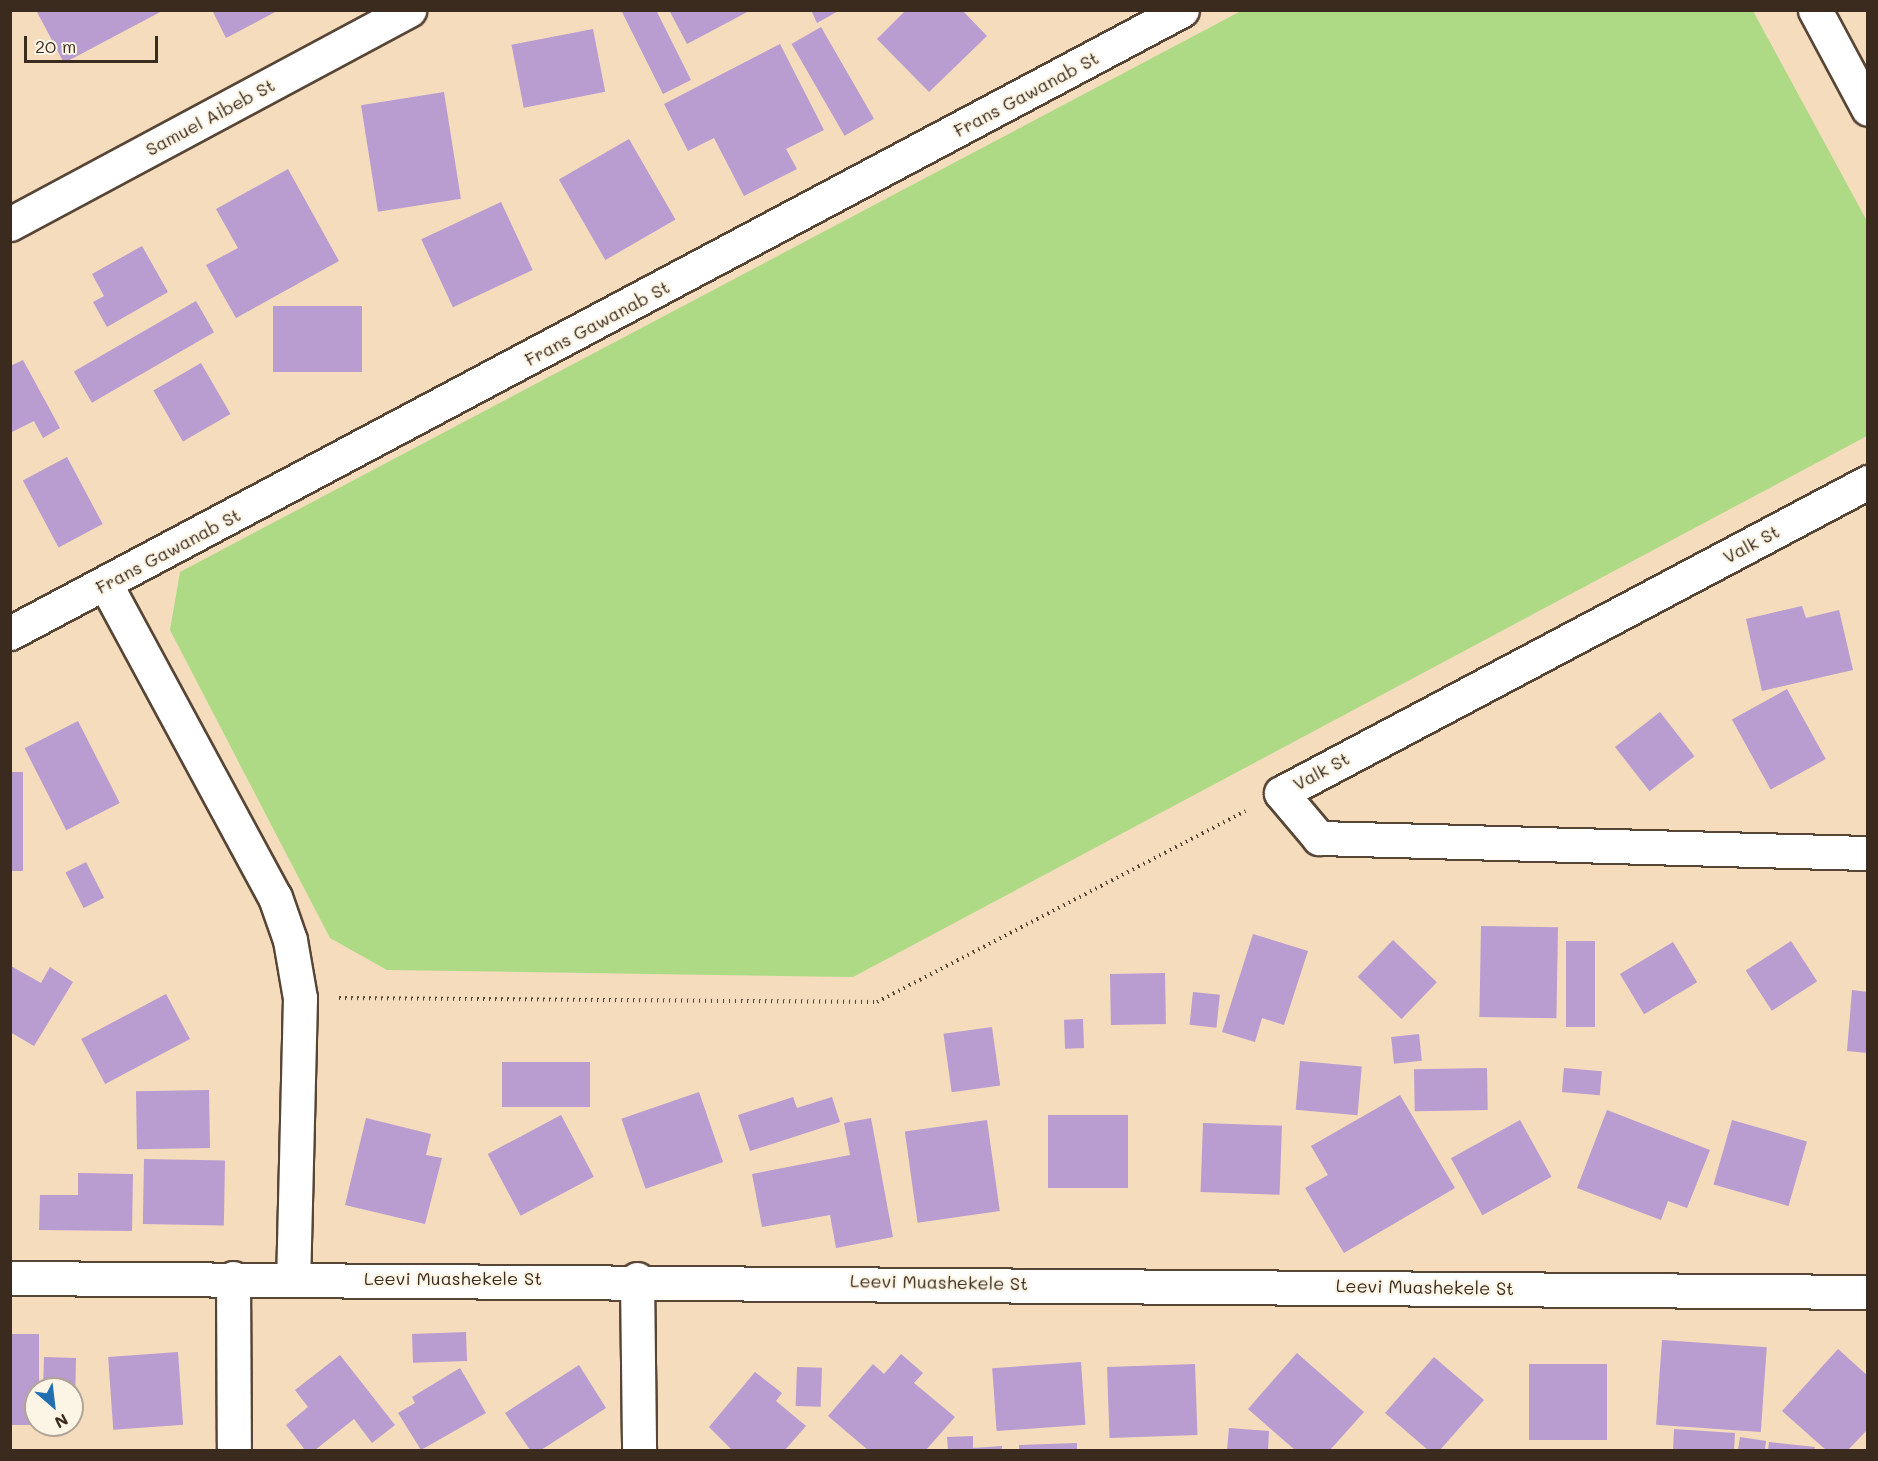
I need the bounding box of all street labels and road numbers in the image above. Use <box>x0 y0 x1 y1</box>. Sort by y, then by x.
street label: Frans Gawanab St <box>950 47 1102 141</box>
street label: Samuel Aibeb St <box>142 74 278 160</box>
street label: Frans Gawanab St <box>521 276 673 370</box>
street label: Frans Gawanab St <box>92 504 244 598</box>
street label: Valk St <box>1719 520 1783 568</box>
street label: Valk St <box>1289 747 1353 795</box>
street label: Leevi Muashekele St <box>364 1267 542 1289</box>
street label: Leevi Muashekele St <box>850 1270 1028 1294</box>
street label: Leevi Muashekele St <box>1336 1275 1514 1299</box>

